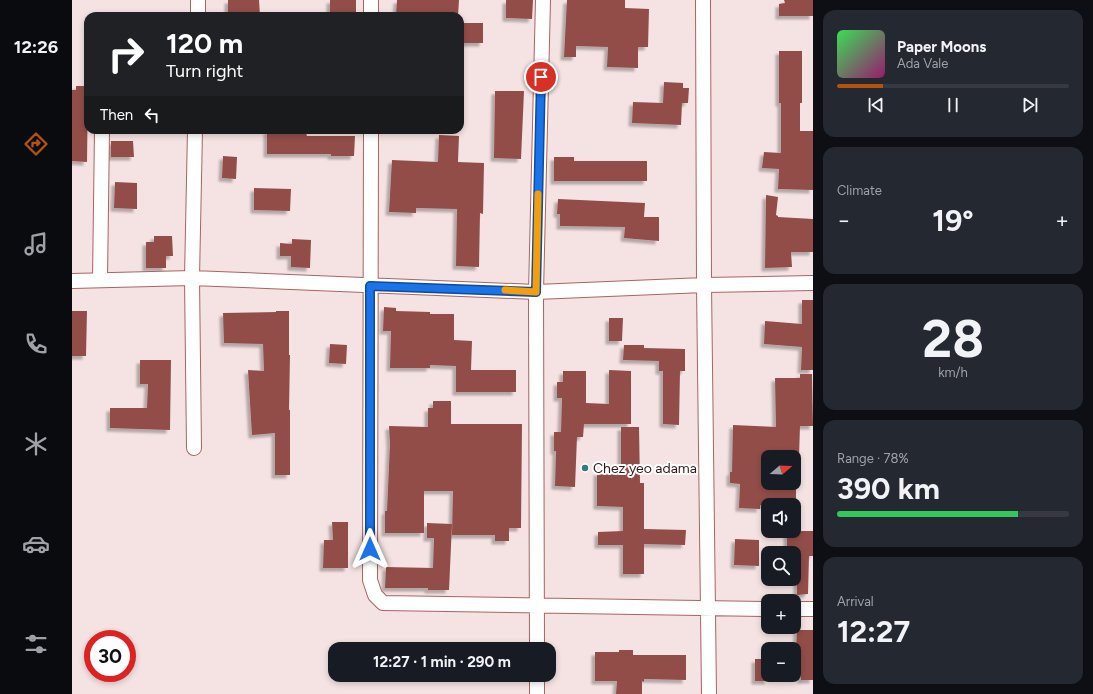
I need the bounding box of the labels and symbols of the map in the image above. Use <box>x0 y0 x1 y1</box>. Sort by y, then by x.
pin <box>524 60 558 94</box>
north arrow <box>761 450 801 490</box>
place label: Chez yeo adama <box>593 460 697 477</box>
marker: Chez yeo adama <box>580 463 590 473</box>
position arrow <box>349 528 391 570</box>
speed limit sign: 30 <box>84 630 136 682</box>

